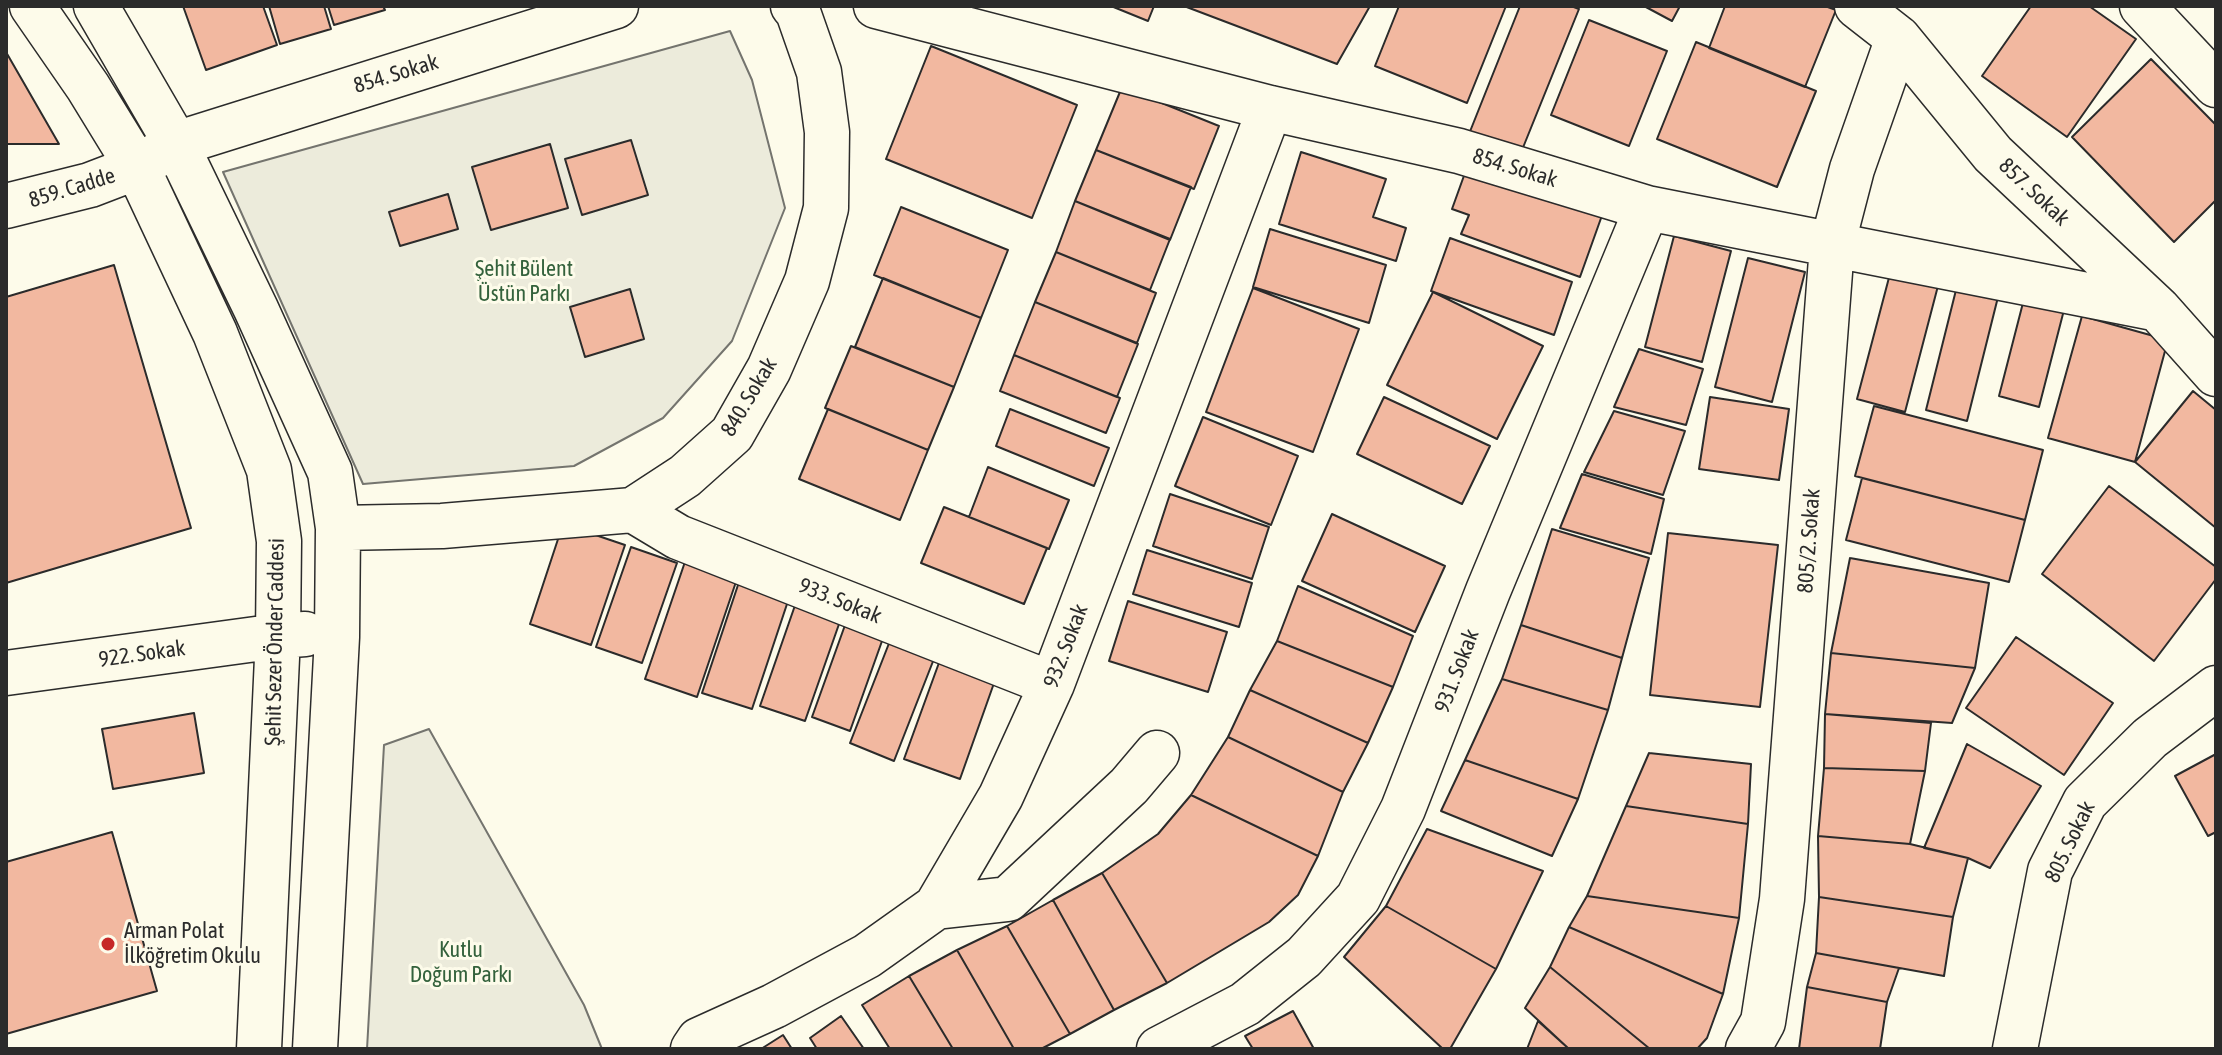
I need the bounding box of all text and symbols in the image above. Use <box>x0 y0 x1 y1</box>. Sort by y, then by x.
street label: 854. Sokak <box>350 49 442 99</box>
street label: 854. Sokak <box>1469 143 1561 193</box>
street label: 857. Sokak <box>1993 153 2075 231</box>
street label: 859. Cadde <box>26 162 118 214</box>
park label: Şehit Bülent Üstün Parkı <box>475 256 573 308</box>
street label: 840. Sokak <box>715 353 783 441</box>
street label: 805/2. Sokak <box>1792 488 1826 594</box>
street label: Şehit Sezer Önder Caddesi <box>260 538 290 746</box>
street label: 933. Sokak <box>795 572 885 630</box>
street label: 932. Sokak <box>1038 601 1094 691</box>
street label: 931. Sokak <box>1429 626 1485 716</box>
street label: 922. Sokak <box>97 635 187 673</box>
street label: 805. Sokak <box>2039 797 2101 887</box>
place label: Arman Polat İlköğretim Okulu <box>124 918 261 970</box>
marker: Arman Polat İlköğretim Okulu <box>99 935 117 953</box>
park label: Kutlu Doğum Parkı <box>410 937 512 988</box>

